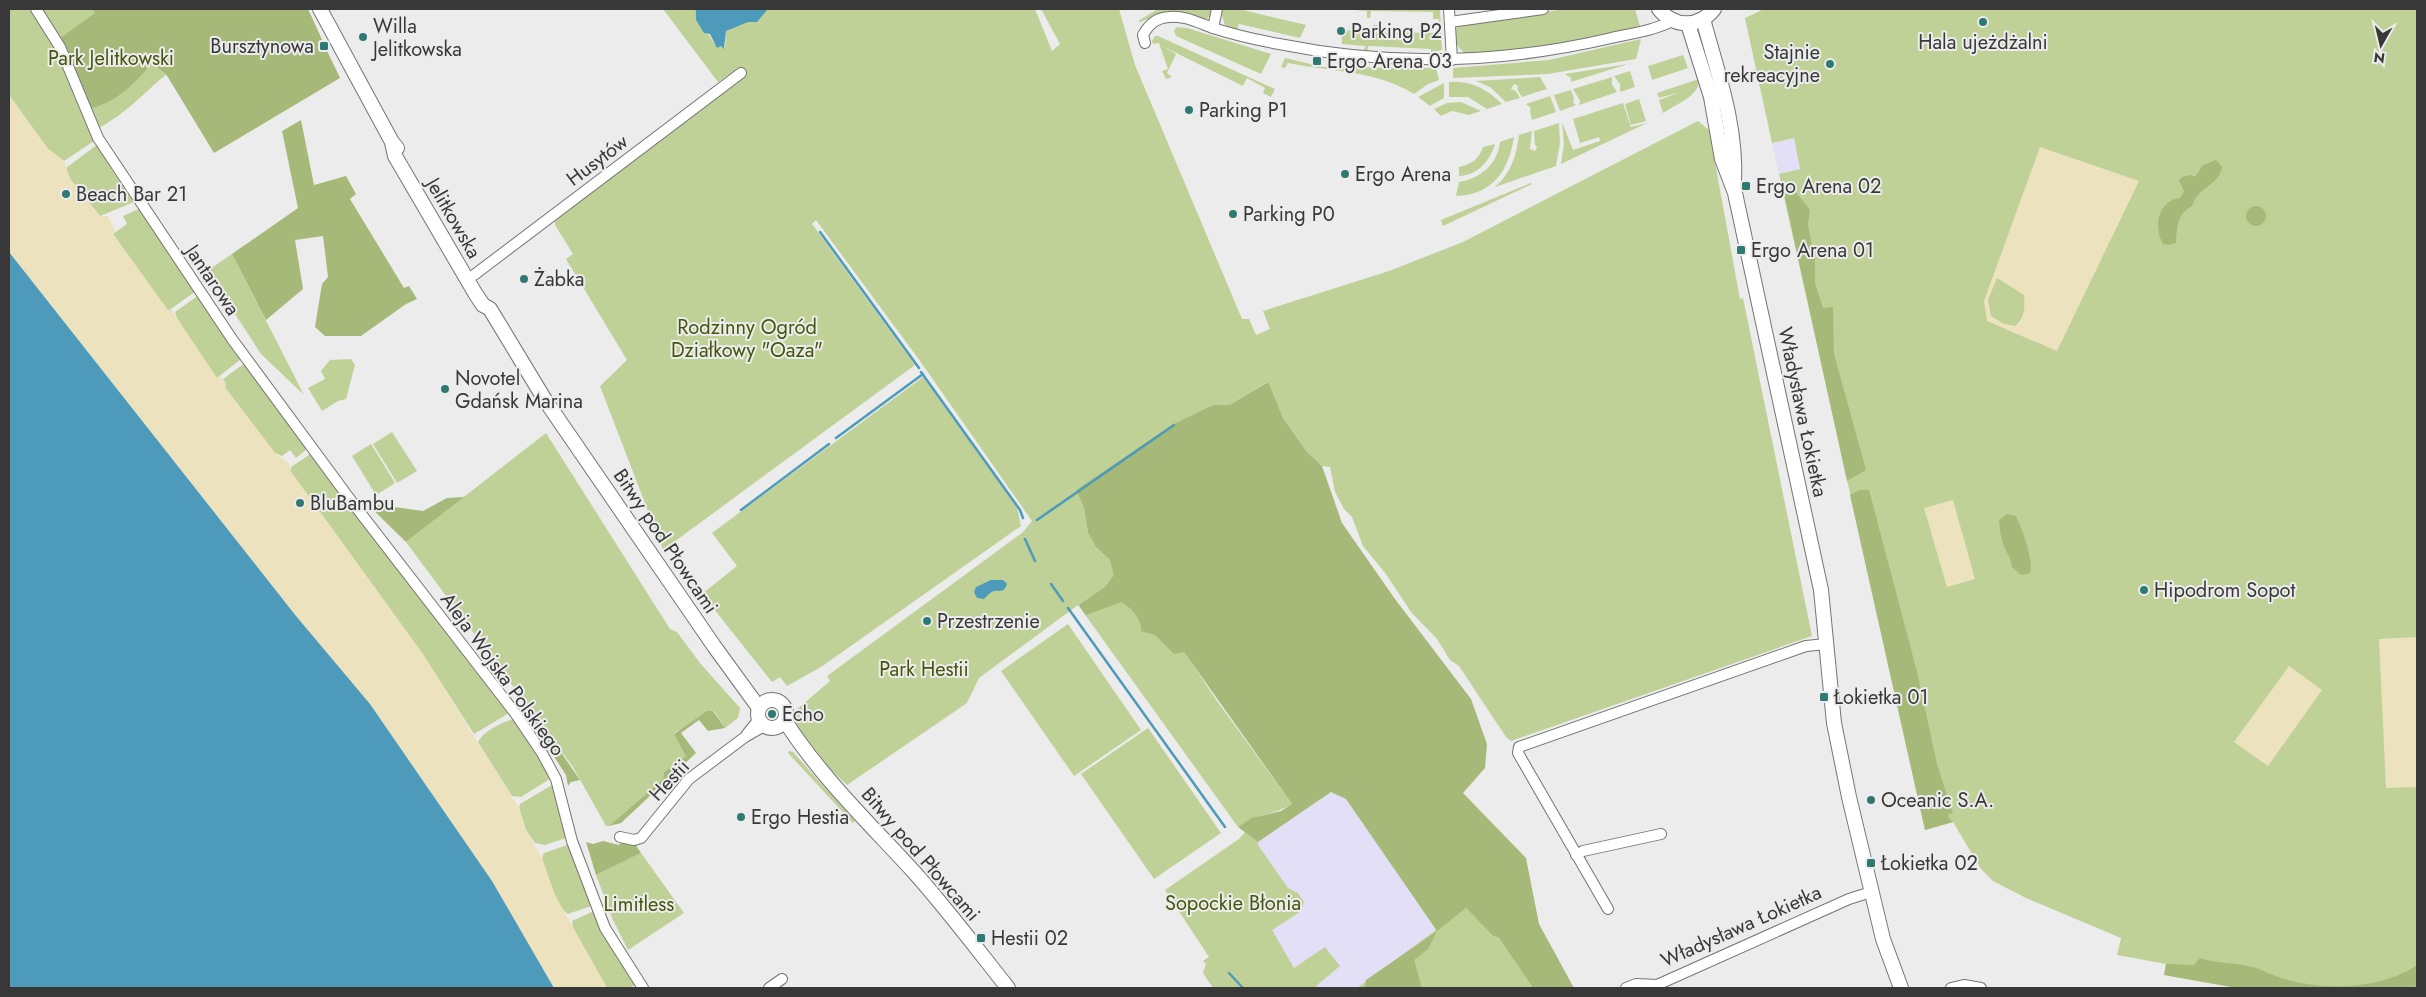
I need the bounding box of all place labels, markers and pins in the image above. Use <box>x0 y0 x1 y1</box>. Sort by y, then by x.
place label: Willa Jelitkowska <box>370 12 462 64</box>
marker: Hala ujeżdżalni <box>1977 16 1989 28</box>
place label: Parking P2 <box>1351 17 1442 46</box>
marker: Parking P2 <box>1335 25 1347 37</box>
place label: Hala ujeżdżalni <box>1918 28 2048 57</box>
marker: Willa Jelitkowska <box>357 31 369 43</box>
place label: Bursztynowa <box>210 32 314 61</box>
place label: Stajnie rekreacyjne <box>1724 38 1820 90</box>
marker: Bursztynowa <box>318 40 330 52</box>
place label: Ergo Arena 03 <box>1327 47 1452 76</box>
marker: Ergo Arena 03 <box>1311 55 1323 67</box>
marker: Stajnie rekreacyjne <box>1824 58 1836 70</box>
place label: Parking P1 <box>1199 96 1288 125</box>
marker: Parking P1 <box>1183 104 1195 116</box>
place label: Ergo Arena <box>1355 160 1451 189</box>
marker: Ergo Arena <box>1339 168 1351 180</box>
place label: Ergo Arena 02 <box>1756 172 1881 201</box>
place label: Beach Bar 21 <box>76 180 187 209</box>
marker: Ergo Arena 02 <box>1740 180 1752 192</box>
marker: Beach Bar 21 <box>60 188 72 200</box>
place label: Parking P0 <box>1243 200 1335 229</box>
marker: Parking P0 <box>1227 208 1239 220</box>
place label: Ergo Arena 01 <box>1751 236 1874 265</box>
marker: Ergo Arena 01 <box>1735 244 1747 256</box>
place label: Żabka <box>534 265 584 294</box>
marker: Żabka <box>518 273 530 285</box>
place label: Novotel Gdańsk Marina <box>455 364 583 416</box>
marker: Novotel Gdańsk Marina <box>439 383 451 395</box>
place label: BluBambu <box>310 489 395 518</box>
marker: BluBambu <box>294 497 306 509</box>
place label: Hipodrom Sopot <box>2154 576 2296 605</box>
marker: Hipodrom Sopot <box>2138 584 2150 596</box>
place label: Przestrzenie <box>937 607 1040 636</box>
marker: Przestrzenie <box>921 615 933 627</box>
place label: Łokietka 01 <box>1833 683 1928 712</box>
marker: Łokietka 01 <box>1818 691 1830 703</box>
place label: Echo <box>782 700 824 729</box>
marker: Echo <box>766 708 778 720</box>
place label: Oceanic S.A. <box>1881 786 1994 815</box>
marker: Oceanic S.A. <box>1865 794 1877 806</box>
place label: Ergo Hestia <box>751 803 849 832</box>
marker: Ergo Hestia <box>735 811 747 823</box>
place label: Łokietka 02 <box>1880 849 1978 878</box>
marker: Łokietka 02 <box>1865 857 1877 869</box>
place label: Hestii 02 <box>991 924 1068 953</box>
marker: Hestii 02 <box>975 932 987 944</box>

